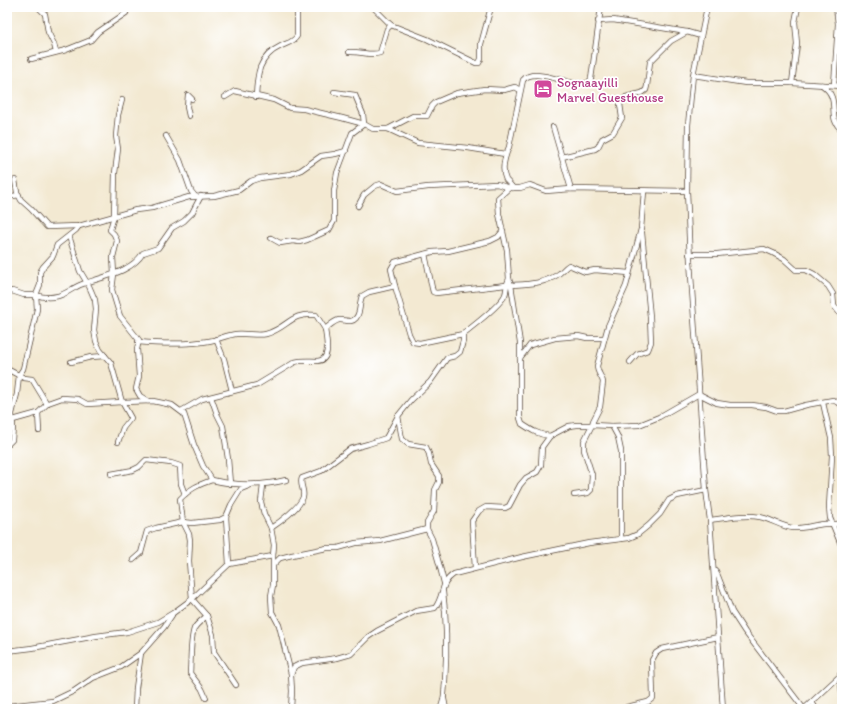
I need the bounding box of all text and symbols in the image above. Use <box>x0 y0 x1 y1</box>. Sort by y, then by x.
place label: Sognaayilli Marvel Guesthouse <box>557 75 664 105</box>
hotel icon: Sognaayilli Marvel Guesthouse <box>532 78 554 100</box>

